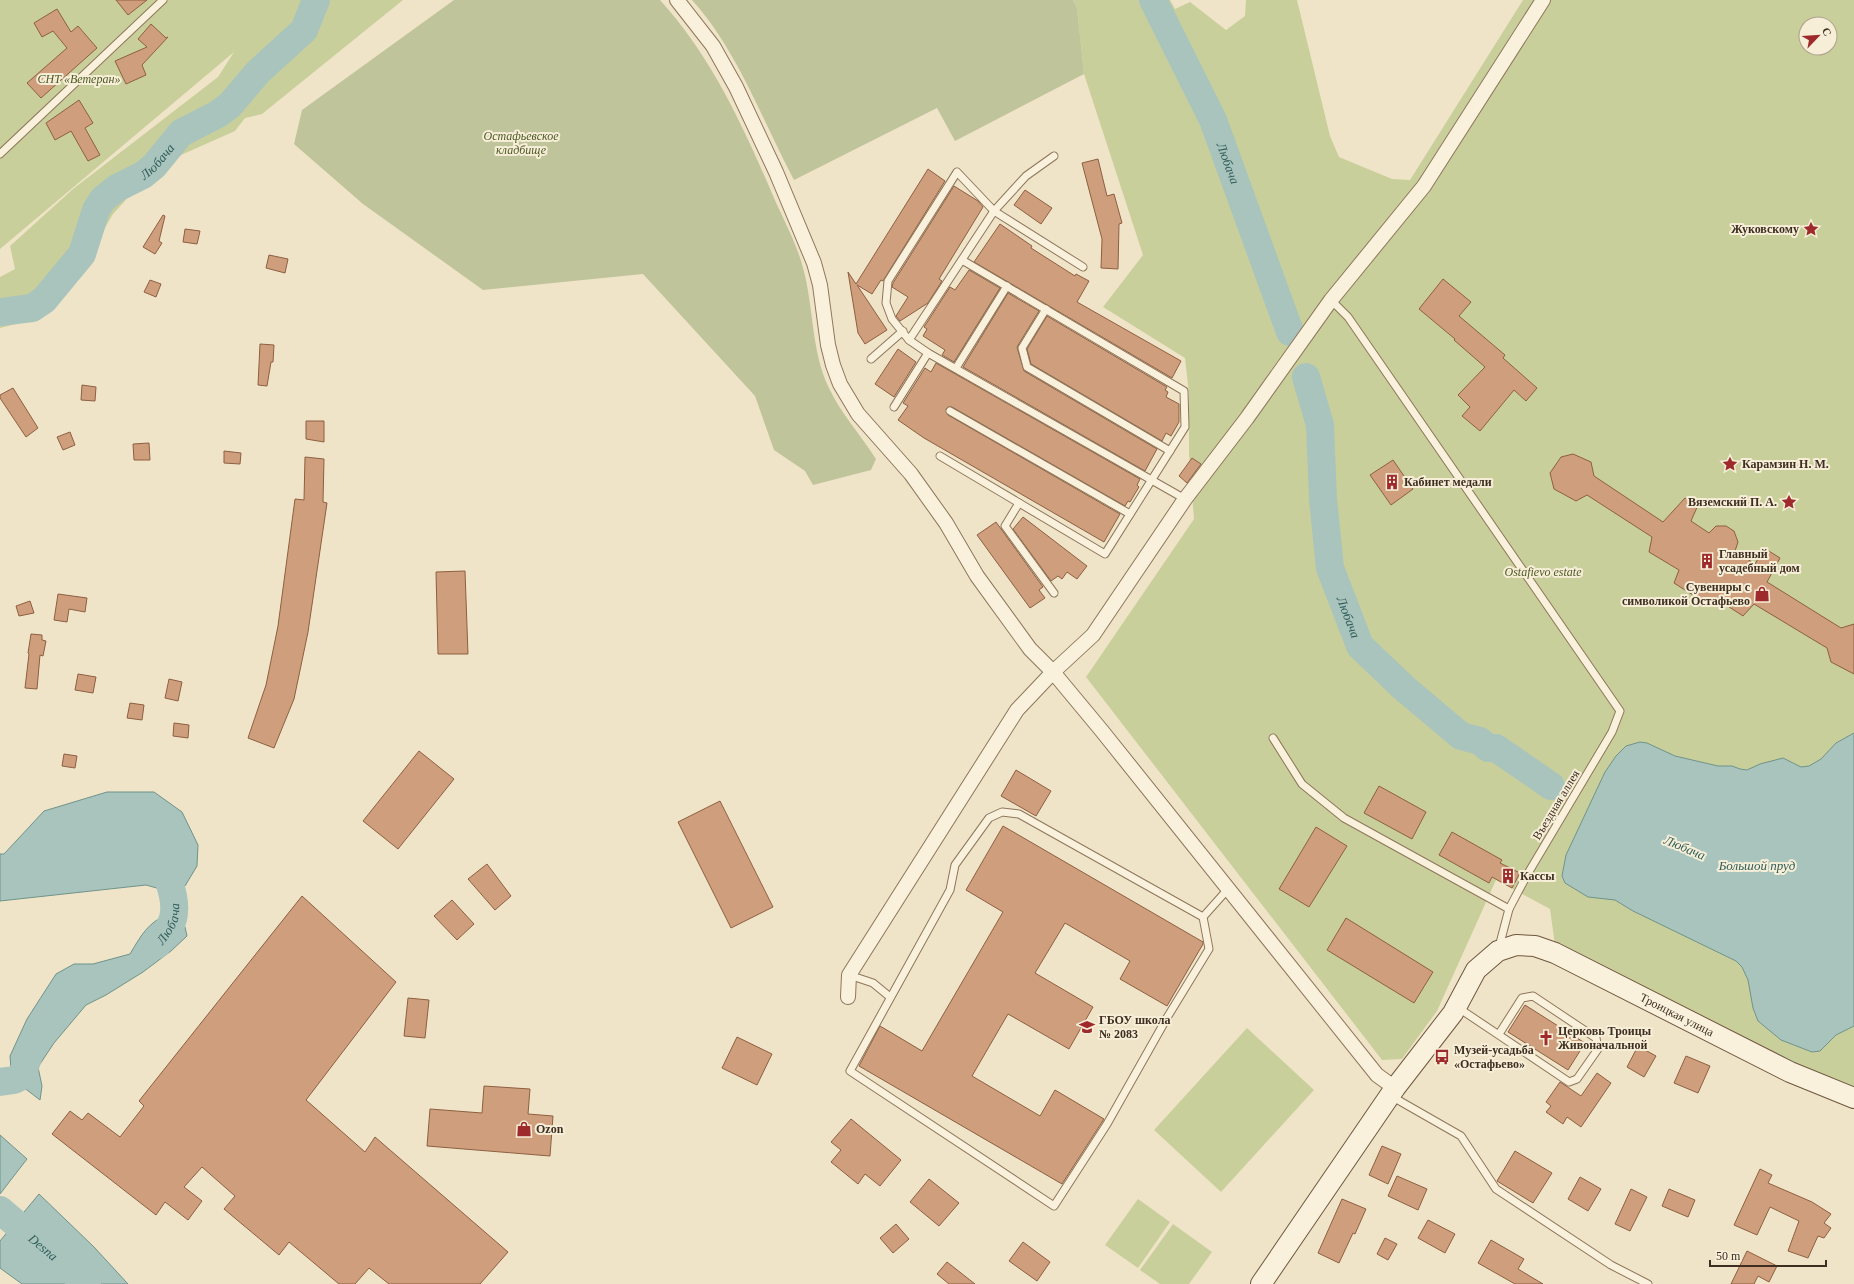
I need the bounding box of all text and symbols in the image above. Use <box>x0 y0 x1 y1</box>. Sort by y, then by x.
north arrow <box>1798 16 1838 56</box>
text: С <box>1820 26 1834 38</box>
park label: СНТ «Ветеран» <box>38 72 120 86</box>
park label: Остафьевское кладбище <box>484 129 559 157</box>
water label: Любача <box>1213 139 1243 187</box>
water label: Любача <box>136 140 178 183</box>
place icon: Жуковскому <box>1802 220 1820 238</box>
place label: Жуковскому <box>1731 222 1799 236</box>
place icon: Карамзин Н. М. <box>1721 455 1739 473</box>
place label: Карамзин Н. М. <box>1742 457 1829 471</box>
building icon: Кабинет медали <box>1383 473 1401 491</box>
place label: Кабинет медали <box>1404 475 1492 489</box>
place icon: Вяземский П. А. <box>1780 493 1798 511</box>
place label: Вяземский П. А. <box>1688 495 1777 509</box>
place label: Главный усадебный дом <box>1719 547 1800 575</box>
building icon: Главный усадебный дом <box>1698 552 1716 570</box>
park label: Ostafievo estate <box>1505 565 1582 579</box>
place label: Сувениры с символикой Остафьево <box>1622 580 1751 608</box>
shop icon: Сувениры с символикой Остафьево <box>1753 585 1771 603</box>
water label: Любача <box>1333 593 1363 641</box>
street label: Въездная аллея <box>1530 767 1583 842</box>
water label: Любача <box>1661 832 1708 863</box>
water label: Большой пруд <box>1718 858 1796 873</box>
building icon: Кассы <box>1499 867 1517 885</box>
place label: Кассы <box>1520 869 1555 883</box>
water label: Любача <box>153 902 182 948</box>
street label: Троицкая улица <box>1638 990 1717 1040</box>
place label: ГБОУ школа № 2083 <box>1099 1013 1170 1041</box>
school or university icon: ГБОУ школа № 2083 <box>1078 1018 1096 1036</box>
place label: Церковь Троицы Живоначальной <box>1558 1024 1652 1052</box>
church icon: Церковь Троицы Живоначальной <box>1537 1029 1555 1047</box>
place label: Музей-усадьба «Остафьево» <box>1454 1043 1534 1071</box>
bus stop icon: Музей-усадьба «Остафьево» <box>1433 1048 1451 1066</box>
shop icon: Ozon <box>515 1120 533 1138</box>
place label: Ozon <box>536 1122 564 1136</box>
water label: Desna <box>25 1230 61 1264</box>
scale bar <box>1710 1242 1826 1268</box>
text: 50 m <box>1716 1249 1741 1263</box>

